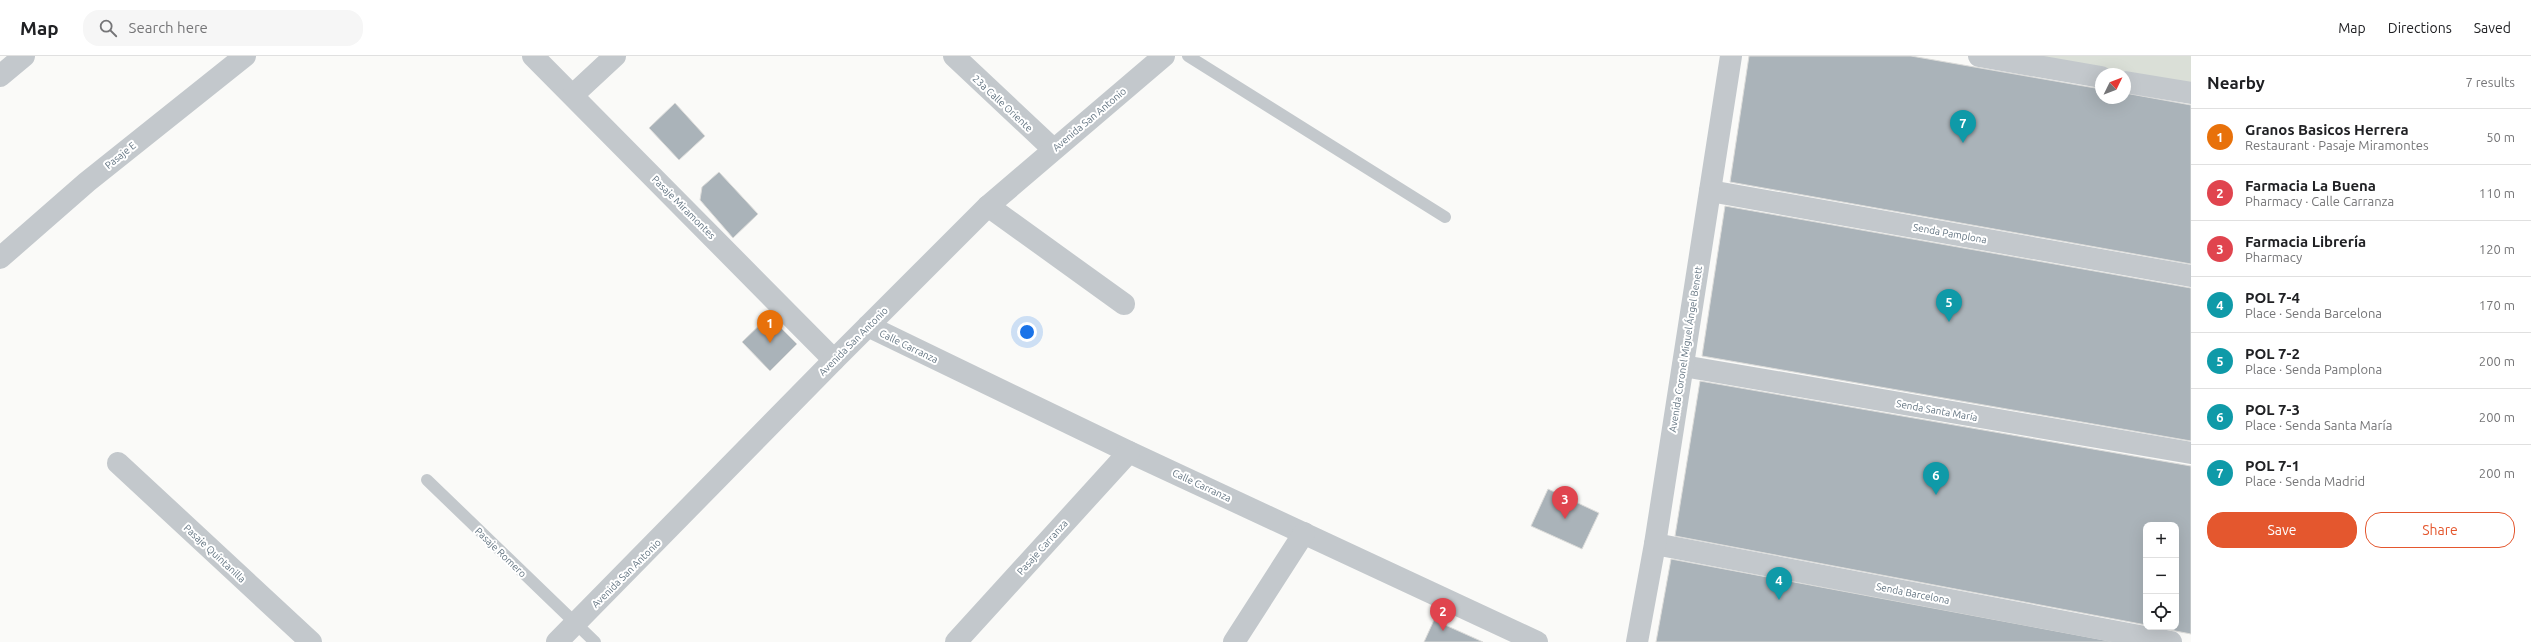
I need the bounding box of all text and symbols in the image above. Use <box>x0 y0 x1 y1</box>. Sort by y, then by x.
search box <box>83 10 363 46</box>
text: Map <box>20 17 59 39</box>
icon: search <box>97 17 119 39</box>
text: Search here <box>129 19 208 36</box>
text: Map <box>2338 20 2366 36</box>
text: Directions <box>2388 20 2452 36</box>
text: Saved <box>2474 20 2511 36</box>
north arrow <box>2095 68 2131 104</box>
street label: 23a Calle Oriente <box>970 73 1035 134</box>
text: Nearby <box>2207 73 2265 92</box>
text: 7 results <box>2465 75 2515 89</box>
street label: Avenida San Antonio <box>1050 85 1128 153</box>
pin: 7 <box>1950 110 1976 143</box>
text: Granos Basicos Herrera <box>2245 121 2409 138</box>
text: 1 <box>2216 130 2224 144</box>
text: 50 m <box>2486 130 2515 144</box>
text: Restaurant · Pasaje Miramontes <box>2245 138 2429 152</box>
street label: Pasaje E <box>103 139 138 171</box>
street label: Pasaje Miramontes <box>650 174 717 241</box>
text: Farmacia La Buena <box>2245 177 2376 194</box>
text: 2 <box>2216 186 2224 200</box>
text: 110 m <box>2479 186 2515 200</box>
text: Pharmacy · Calle Carranza <box>2245 194 2394 208</box>
street label: Senda Pamplona <box>1912 222 1988 245</box>
text: Farmacia Librería <box>2245 233 2366 250</box>
text: 3 <box>2216 242 2224 256</box>
text: 120 m <box>2479 242 2515 256</box>
text: Pharmacy <box>2245 250 2302 264</box>
street label: Avenida Coronel Miguel Ángel Benett <box>1666 265 1704 433</box>
pin: 5 <box>1936 289 1962 322</box>
text: POL 7-4 <box>2245 289 2300 306</box>
text: 4 <box>2216 298 2224 312</box>
text: 170 m <box>2479 298 2515 312</box>
street label: Avenida San Antonio <box>817 305 890 378</box>
text: Place · Senda Barcelona <box>2245 306 2382 320</box>
pin: 1 <box>757 310 783 343</box>
your location <box>1017 322 1037 342</box>
street label: Calle Carranza <box>878 328 940 365</box>
text: POL 7-2 <box>2245 345 2300 362</box>
text: 5 <box>2216 354 2224 368</box>
text: 200 m <box>2479 354 2515 368</box>
text: Place · Senda Pamplona <box>2245 362 2382 376</box>
street label: Senda Santa María <box>1895 398 1978 423</box>
text: POL 7-3 <box>2245 401 2300 418</box>
text: 6 <box>2216 410 2224 424</box>
text: 200 m <box>2479 410 2515 424</box>
text: Place · Senda Santa María <box>2245 418 2392 432</box>
text: POL 7-1 <box>2245 457 2300 474</box>
pin: 6 <box>1923 462 1949 495</box>
text: 7 <box>2216 466 2224 480</box>
text: 200 m <box>2479 466 2515 480</box>
street label: Calle Carranza <box>1171 467 1233 504</box>
text: Place · Senda Madrid <box>2245 474 2365 488</box>
pin: 3 <box>1552 486 1578 519</box>
button: Save <box>2207 512 2357 548</box>
button: Share <box>2365 512 2515 548</box>
street label: Pasaje Carranza <box>1015 518 1070 577</box>
street label: Pasaje Quintanilla <box>182 522 248 585</box>
map controls <box>2143 522 2179 630</box>
button: + <box>2143 522 2179 558</box>
street label: Pasaje Romero <box>473 525 529 580</box>
street label: Avenida San Antonio <box>590 537 663 610</box>
button: − <box>2143 558 2179 594</box>
pin: 4 <box>1766 567 1792 600</box>
street label: Senda Barcelona <box>1875 581 1951 606</box>
button: locate <box>2143 594 2179 630</box>
pin: 2 <box>1430 598 1456 631</box>

